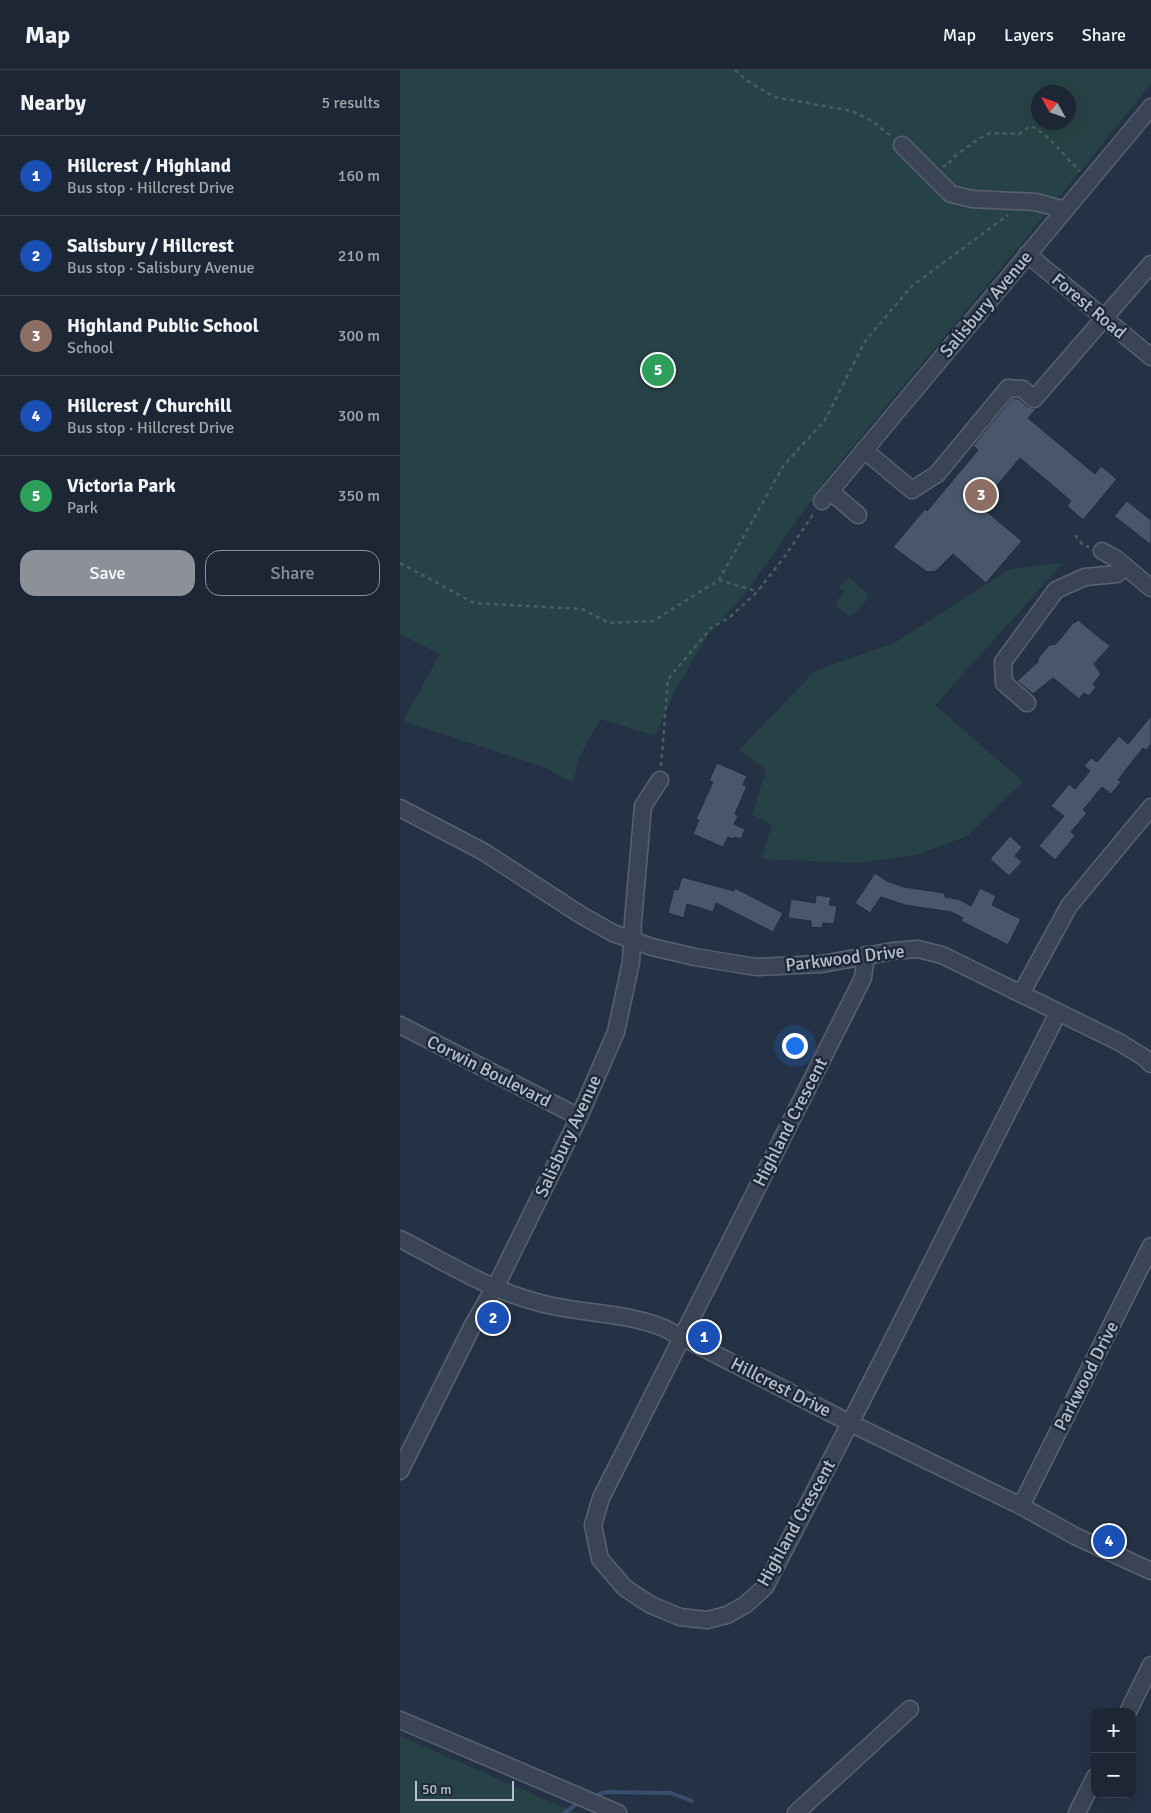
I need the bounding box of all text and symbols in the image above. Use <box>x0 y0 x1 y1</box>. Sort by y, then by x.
text: Map <box>25 20 70 50</box>
text: Map <box>943 24 976 46</box>
text: Layers <box>1004 24 1054 46</box>
text: Share <box>1082 24 1126 46</box>
north arrow <box>1031 85 1076 130</box>
text: Nearby <box>20 90 86 116</box>
text: 5 results <box>321 93 380 113</box>
text: Hillcrest / Highland <box>67 154 231 178</box>
text: 1 <box>32 166 40 186</box>
text: 160 m <box>338 166 380 186</box>
text: Bus stop · Hillcrest Drive <box>67 178 234 198</box>
text: Salisbury / Hillcrest <box>67 234 234 258</box>
text: 2 <box>32 246 40 266</box>
text: 210 m <box>338 246 380 266</box>
street label: Salisbury Avenue <box>935 246 1037 362</box>
text: Bus stop · Salisbury Avenue <box>67 258 255 278</box>
street label: Forest Road <box>1047 269 1131 343</box>
text: Highland Public School <box>67 314 259 338</box>
text: 3 <box>32 326 40 346</box>
text: 300 m <box>338 326 380 346</box>
text: School <box>67 338 113 358</box>
pin: 5 <box>642 351 674 389</box>
text: Hillcrest / Churchill <box>67 394 232 418</box>
text: 4 <box>32 406 40 426</box>
text: 300 m <box>338 406 380 426</box>
text: Bus stop · Hillcrest Drive <box>67 418 234 438</box>
text: Victoria Park <box>67 474 176 498</box>
pin: 3 <box>965 476 997 514</box>
text: 5 <box>32 486 40 506</box>
text: 350 m <box>338 486 380 506</box>
text: Park <box>67 498 98 518</box>
button: Save <box>20 550 195 596</box>
button: Share <box>205 550 380 596</box>
street label: Parkwood Drive <box>784 940 906 976</box>
street label: Corwin Boulevard <box>423 1030 555 1112</box>
your location <box>782 1033 808 1059</box>
street label: Highland Crescent <box>748 1054 832 1190</box>
street label: Salisbury Avenue <box>530 1071 606 1201</box>
pin: 2 <box>477 1299 509 1337</box>
pin: 1 <box>688 1318 720 1356</box>
street label: Parkwood Drive <box>1049 1318 1123 1434</box>
street label: Hillcrest Drive <box>727 1352 835 1422</box>
street label: Highland Crescent <box>752 1456 840 1590</box>
pin: 4 <box>1093 1522 1125 1560</box>
map controls <box>1091 1708 1136 1798</box>
button: + <box>1091 1708 1136 1753</box>
button: − <box>1091 1753 1136 1798</box>
scale bar <box>415 1778 514 1801</box>
text: 50 m <box>422 1781 451 1798</box>

